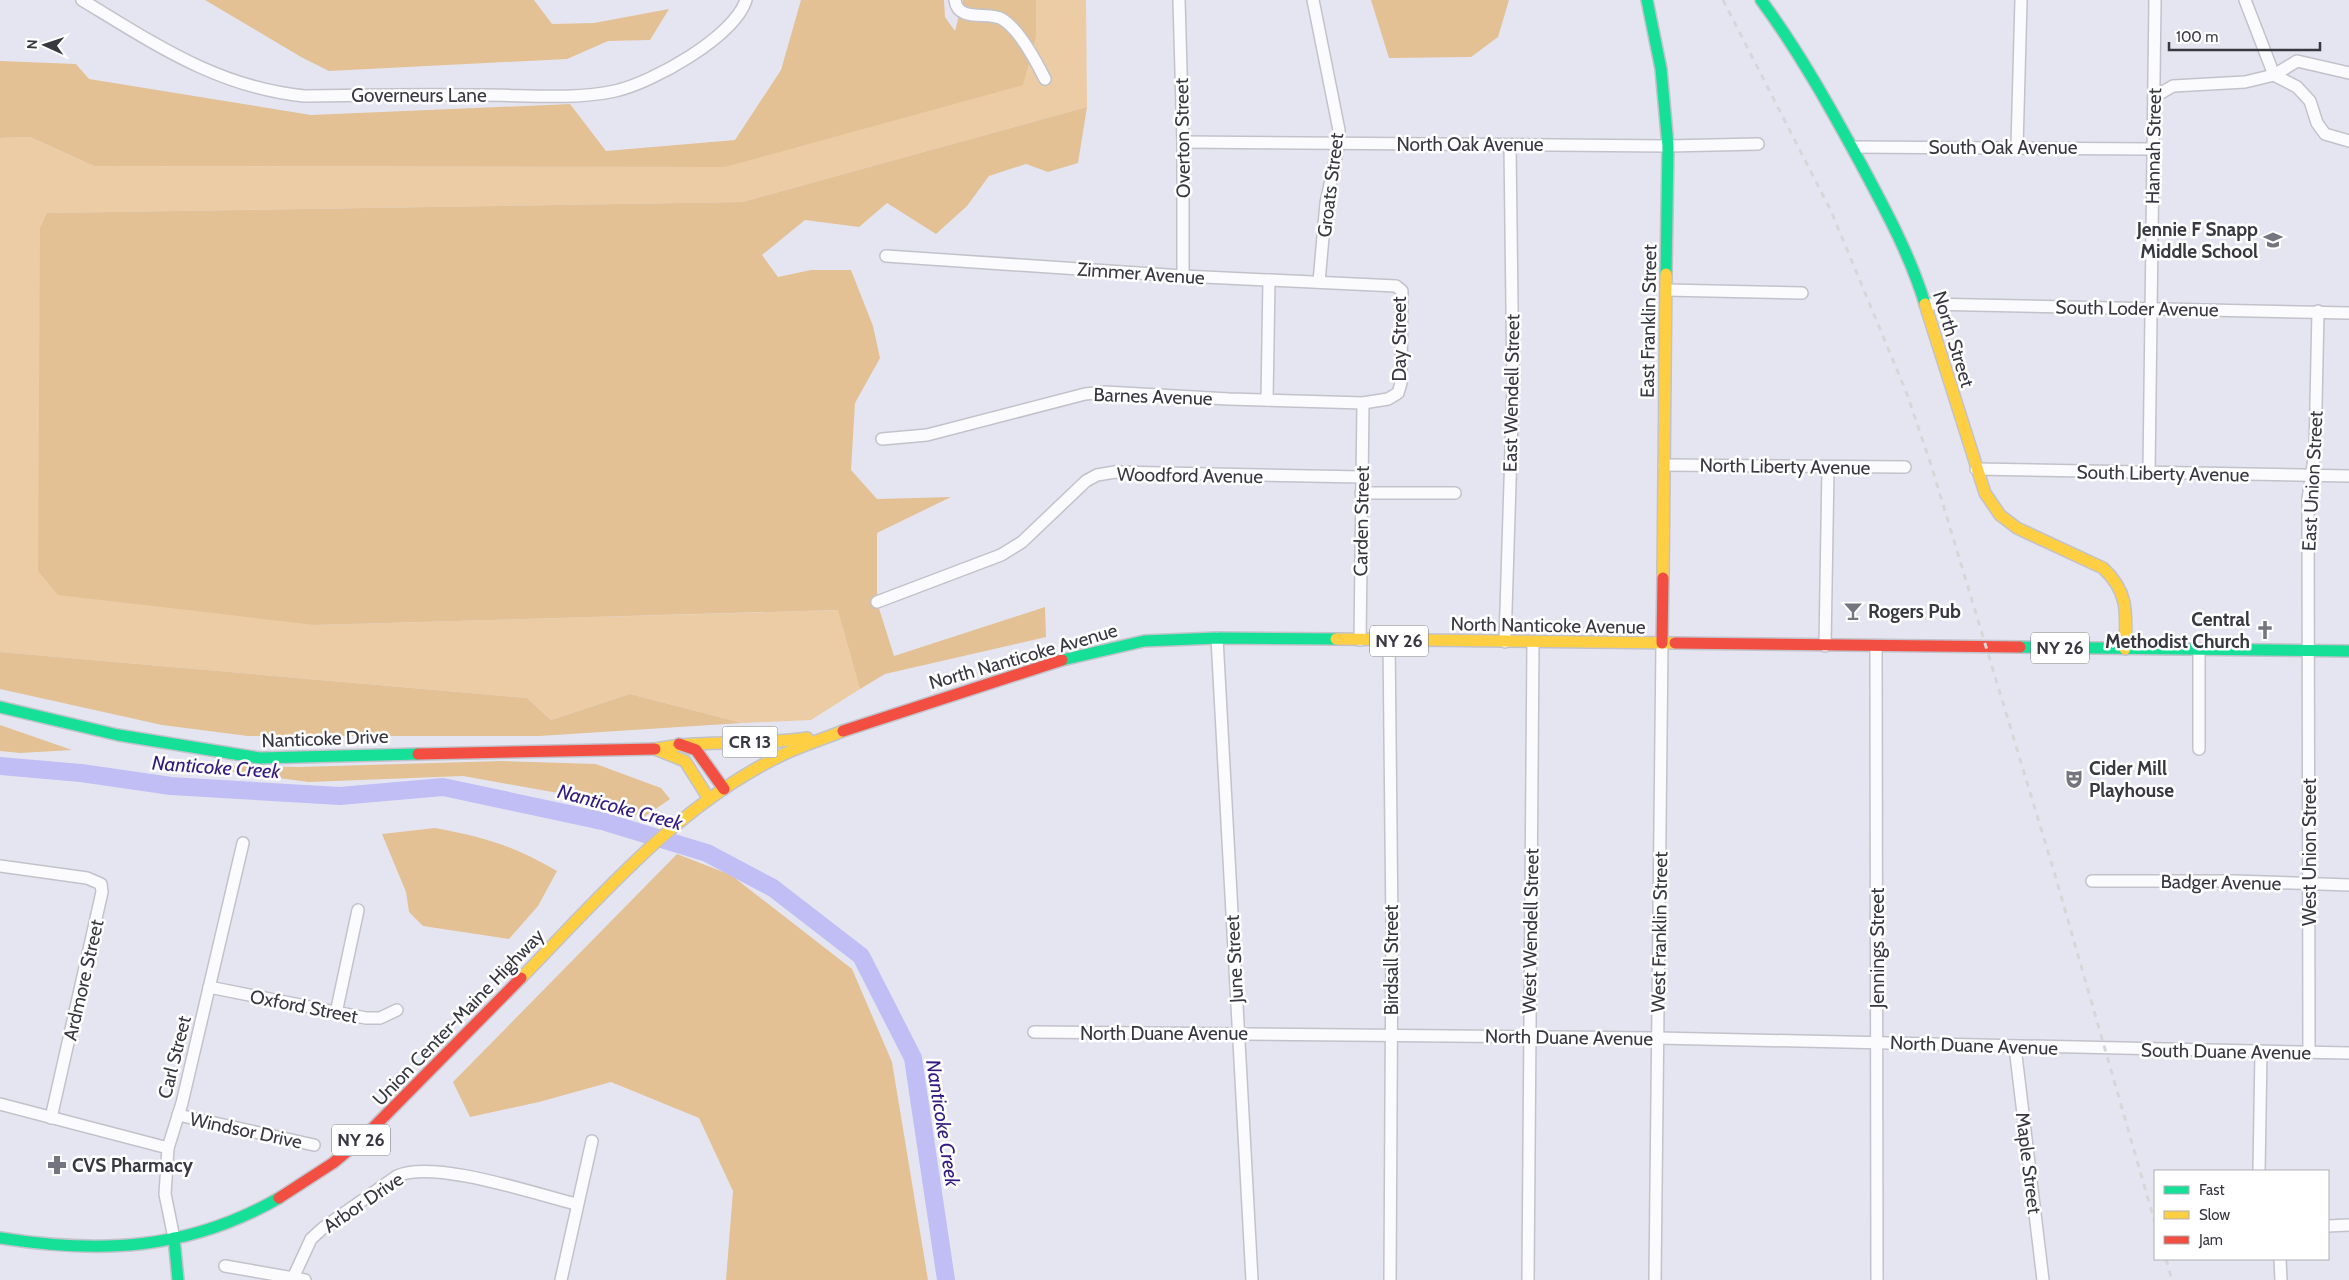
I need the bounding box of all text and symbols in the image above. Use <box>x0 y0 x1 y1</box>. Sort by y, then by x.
north arrow <box>20 20 70 70</box>
scale bar <box>2169 20 2320 52</box>
text: 100 m <box>2176 28 2218 46</box>
text: N <box>23 39 41 50</box>
street label: Overton Street <box>1170 77 1195 198</box>
street label: Governeurs Lane <box>351 84 487 107</box>
street label: Hannah Street <box>2141 87 2166 204</box>
street label: Groats Street <box>1313 131 1348 239</box>
street label: North Oak Avenue <box>1396 133 1544 156</box>
street label: South Oak Avenue <box>1928 136 2078 159</box>
place label: Jennie F Snapp Middle School <box>2136 218 2258 263</box>
school or university icon: Jennie F Snapp Middle School <box>2262 229 2284 251</box>
street label: East Franklin Street <box>1636 243 1661 398</box>
street label: Zimmer Avenue <box>1076 258 1206 289</box>
street label: North Street <box>1928 288 1979 391</box>
street label: Day Street <box>1388 296 1411 382</box>
street label: South Loder Avenue <box>2055 296 2219 321</box>
street label: East Wendell Street <box>1499 313 1524 472</box>
street label: Barnes Avenue <box>1093 383 1213 410</box>
street label: East Union Street <box>2297 410 2328 552</box>
street label: North Liberty Avenue <box>1699 454 1871 479</box>
street label: South Liberty Avenue <box>2076 460 2250 487</box>
street label: Woodford Avenue <box>1117 463 1263 488</box>
street label: Carden Street <box>1349 465 1374 576</box>
bar icon: Rogers Pub <box>1842 600 1864 622</box>
place label: Rogers Pub <box>1868 600 1961 623</box>
place label: Central Methodist Church <box>2105 608 2250 653</box>
street label: North Nanticoke Avenue <box>1450 612 1646 639</box>
street label: North Nanticoke Avenue <box>926 618 1120 694</box>
church icon: Central Methodist Church <box>2254 619 2276 641</box>
road number: NY 26 <box>1370 626 1428 656</box>
road number: NY 26 <box>2031 632 2089 664</box>
street label: Nanticoke Drive <box>261 725 389 752</box>
road number: CR 13 <box>722 726 778 758</box>
water label: Nanticoke Creek <box>151 751 282 784</box>
place label: Cider Mill Playhouse <box>2089 757 2174 802</box>
theatre icon: Cider Mill Playhouse <box>2063 768 2085 790</box>
street label: West Union Street <box>2298 778 2321 926</box>
water label: Nanticoke Creek <box>555 779 686 836</box>
street label: West Wendell Street <box>1518 848 1543 1014</box>
street label: West Franklin Street <box>1647 851 1672 1013</box>
street label: Badger Avenue <box>2160 870 2282 895</box>
street label: Jennings Street <box>1866 887 1889 1009</box>
street label: Birdsall Street <box>1380 904 1403 1015</box>
street label: June Street <box>1221 914 1248 1005</box>
street label: Ardmore Street <box>58 917 109 1043</box>
street label: Union Center-Maine Highway <box>368 924 549 1110</box>
street label: Oxford Street <box>248 985 360 1028</box>
street label: Carl Street <box>153 1013 196 1101</box>
street label: North Duane Avenue <box>1080 1022 1248 1045</box>
street label: North Duane Avenue <box>1485 1025 1654 1050</box>
street label: North Duane Avenue <box>1890 1031 2059 1060</box>
street label: South Duane Avenue <box>2141 1039 2312 1064</box>
water label: Nanticoke Creek <box>921 1058 965 1190</box>
street label: Windsor Drive <box>188 1107 304 1154</box>
street label: Maple Street <box>2011 1111 2046 1216</box>
road number: NY 26 <box>332 1124 390 1156</box>
pharmacy icon: CVS Pharmacy <box>46 1154 68 1176</box>
place label: CVS Pharmacy <box>72 1154 194 1177</box>
street label: Arbor Drive <box>319 1167 408 1238</box>
legend <box>2154 1170 2329 1260</box>
text: Fast <box>2199 1181 2224 1199</box>
text: Slow <box>2199 1206 2230 1224</box>
text: Jam <box>2198 1231 2223 1249</box>

